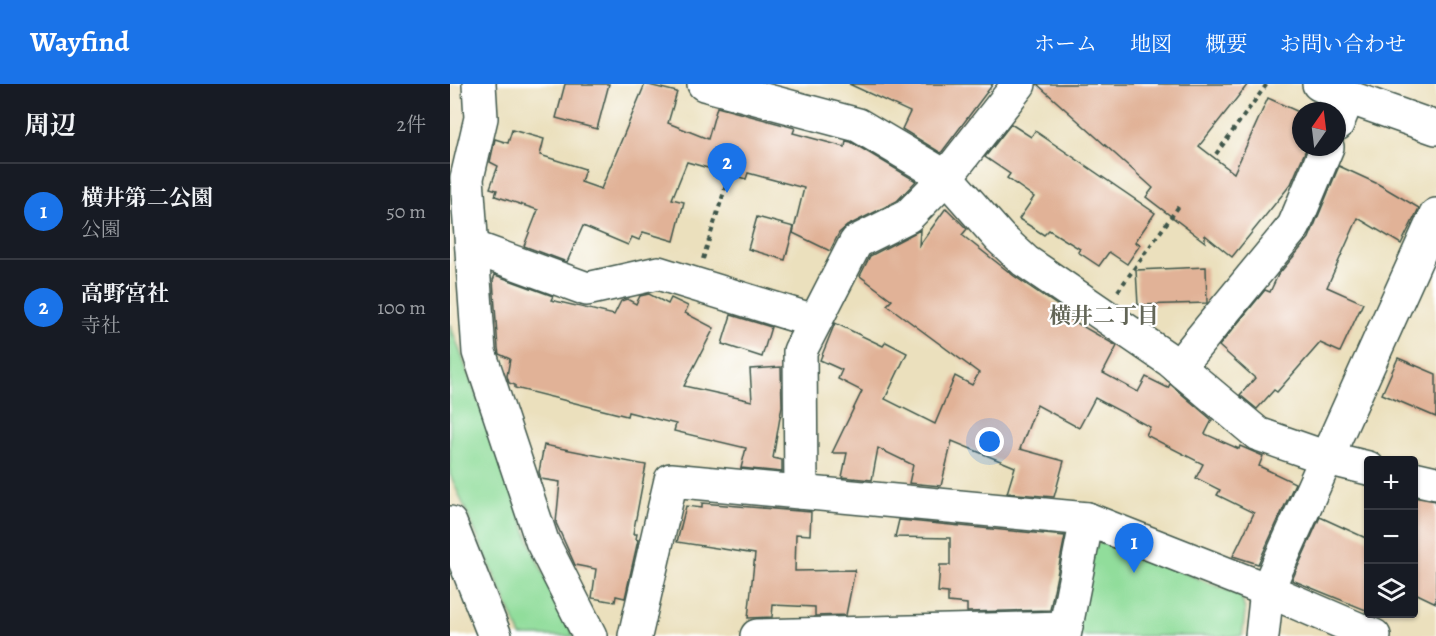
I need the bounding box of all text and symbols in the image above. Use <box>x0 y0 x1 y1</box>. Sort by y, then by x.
text: Wayfind <box>30 23 129 61</box>
text: ホーム <box>1034 30 1097 58</box>
text: 地図 <box>1130 30 1172 58</box>
text: 概要 <box>1205 30 1247 58</box>
text: お問い合わせ <box>1280 30 1406 58</box>
north arrow <box>1292 102 1346 156</box>
text: 周辺 <box>24 108 76 143</box>
text: 2件 <box>397 111 426 138</box>
pin: 2 <box>708 144 746 193</box>
text: 横井第二公園 <box>81 183 213 213</box>
text: 1 <box>40 198 47 225</box>
text: 50 m <box>386 198 426 225</box>
text: 公園 <box>81 216 121 243</box>
text: 高野宮社 <box>81 279 169 309</box>
text: 2 <box>39 294 48 321</box>
text: 100 m <box>377 294 426 321</box>
district label: 横井二丁目 <box>1049 301 1159 331</box>
text: 寺社 <box>81 312 121 339</box>
your location <box>975 427 1004 456</box>
map controls <box>1364 456 1418 618</box>
button: + <box>1364 456 1418 510</box>
button: − <box>1364 510 1418 564</box>
pin: 1 <box>1114 524 1154 573</box>
button: layers <box>1364 564 1418 618</box>

